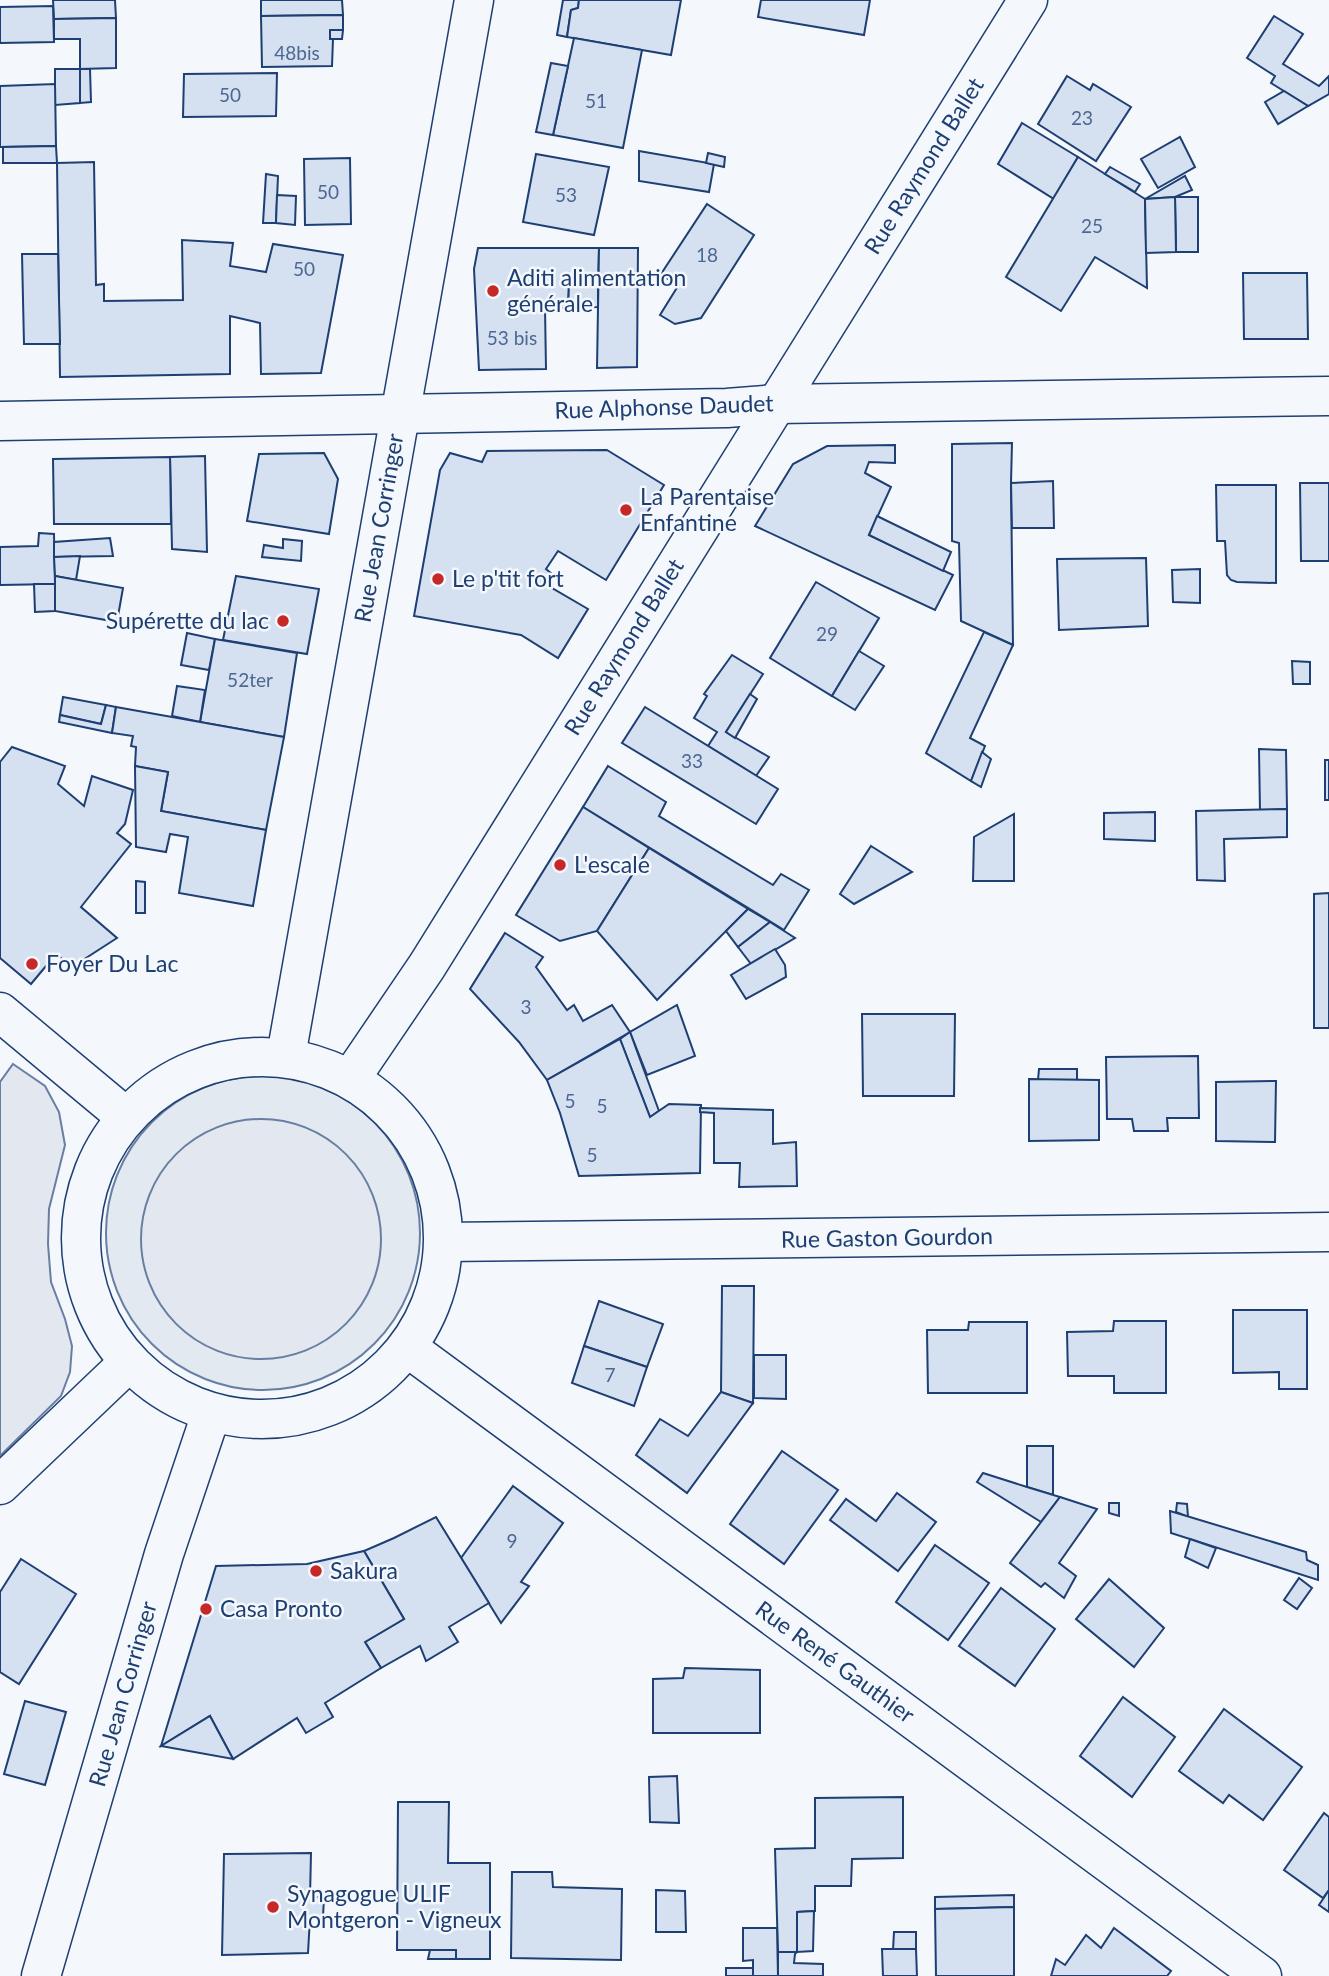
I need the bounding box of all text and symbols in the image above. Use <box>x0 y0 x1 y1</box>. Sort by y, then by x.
house number: 48bis <box>274 41 320 64</box>
street label: Rue Raymond Ballet <box>858 71 989 259</box>
house number: 50 <box>219 83 241 106</box>
house number: 51 <box>585 89 607 112</box>
house number: 23 <box>1071 106 1093 129</box>
house number: 50 <box>317 180 339 203</box>
house number: 53 <box>555 183 577 206</box>
house number: 25 <box>1081 214 1103 237</box>
house number: 18 <box>696 243 718 266</box>
house number: 50 <box>293 257 315 280</box>
place label: Aditi alimentation générale <box>507 263 686 317</box>
marker: Aditi alimentation générale <box>485 283 501 299</box>
house number: 53 bis <box>487 326 537 349</box>
street label: Rue Alphonse Daudet <box>554 388 775 424</box>
street label: Rue Jean Corringer <box>348 431 409 624</box>
place label: La Parentaise Enfantine <box>640 482 774 536</box>
marker: La Parentaise Enfantine <box>618 502 634 518</box>
street label: Rue Raymond Ballet <box>558 552 689 740</box>
place label: Le p'tit fort <box>452 564 564 592</box>
marker: Le p'tit fort <box>430 571 446 587</box>
place label: Supérette du lac <box>106 606 269 634</box>
marker: Supérette du lac <box>275 613 291 629</box>
house number: 29 <box>816 622 838 645</box>
house number: 52ter <box>227 668 273 691</box>
house number: 33 <box>681 749 703 772</box>
place label: L'escale <box>574 850 650 878</box>
marker: L'escale <box>552 857 568 873</box>
place label: Foyer Du Lac <box>46 949 178 977</box>
marker: Foyer Du Lac <box>24 956 40 972</box>
house number: 3 <box>520 995 532 1018</box>
house number: 5 <box>564 1089 576 1112</box>
house number: 5 <box>596 1094 608 1117</box>
house number: 5 <box>586 1143 598 1166</box>
street label: Rue Gaston Gourdon <box>781 1221 993 1253</box>
house number: 7 <box>604 1363 616 1386</box>
house number: 9 <box>506 1529 518 1552</box>
place label: Sakura <box>330 1556 398 1584</box>
marker: Sakura <box>308 1563 324 1579</box>
place label: Casa Pronto <box>220 1594 343 1622</box>
street label: Rue René Gauthier <box>751 1594 921 1729</box>
street label: Rue Jean Corringer <box>82 1597 162 1790</box>
marker: Casa Pronto <box>198 1601 214 1617</box>
place label: Synagogue ULIF Montgeron - Vigneux <box>287 1879 502 1933</box>
marker: Synagogue ULIF Montgeron - Vigneux <box>265 1899 281 1915</box>

